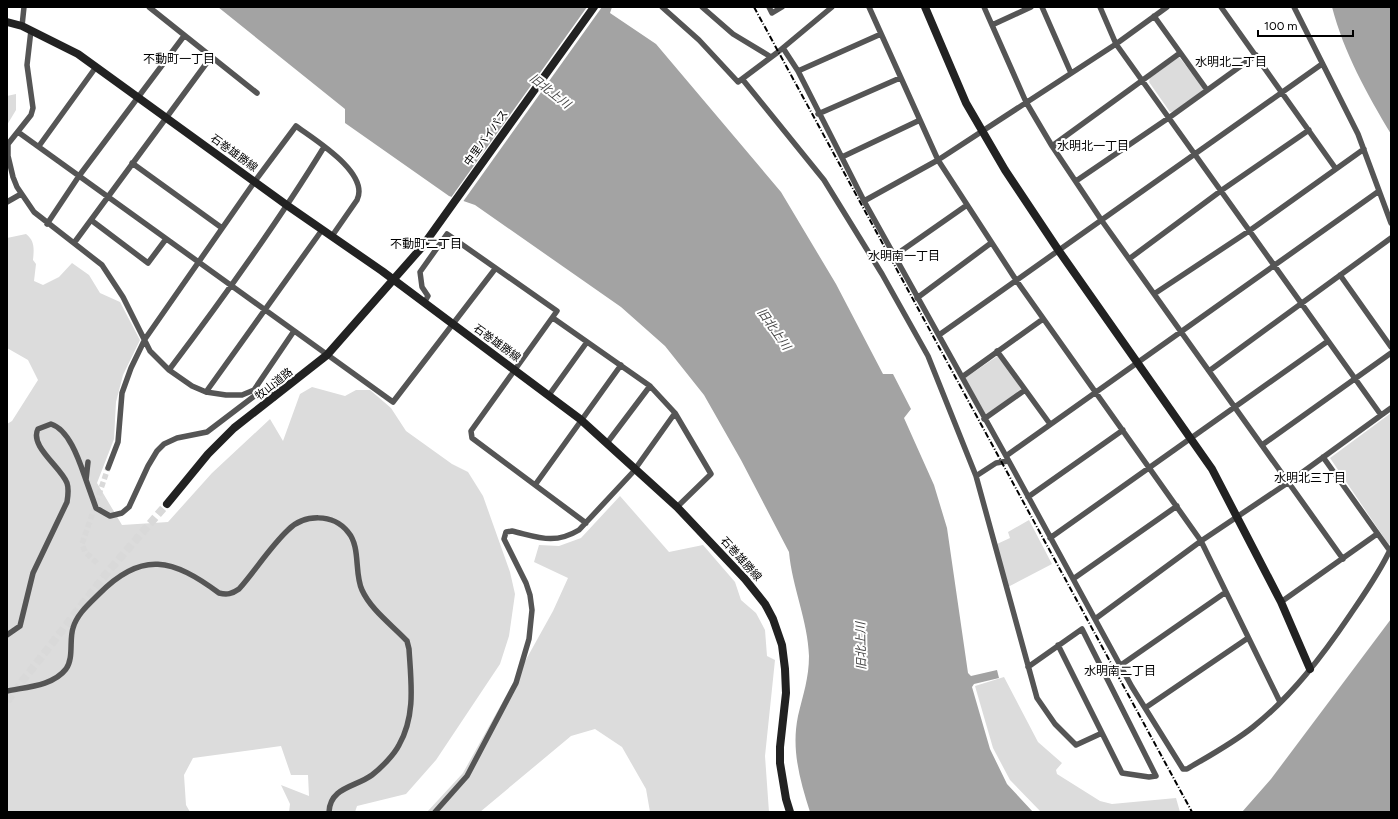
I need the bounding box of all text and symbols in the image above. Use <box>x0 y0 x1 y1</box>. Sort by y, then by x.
scale bar <box>1258 12 1353 38</box>
text: 100 m <box>1264 19 1298 33</box>
district label: 不動町一丁目 <box>143 52 215 66</box>
district label: 水明北二丁目 <box>1195 55 1267 69</box>
water label: 旧北上川 <box>527 71 575 113</box>
street label: 中里バイパス <box>461 108 511 168</box>
street label: 石巻雄勝線 <box>208 132 260 174</box>
district label: 水明北一丁目 <box>1057 139 1129 153</box>
district label: 不動町二丁目 <box>390 237 462 251</box>
district label: 水明南一丁目 <box>868 249 940 263</box>
water label: 旧北上川 <box>754 305 795 354</box>
street label: 石巻雄勝線 <box>471 322 523 364</box>
street label: 牧山道路 <box>253 365 295 403</box>
district label: 水明北三丁目 <box>1274 471 1346 485</box>
street label: 石巻雄勝線 <box>718 534 764 584</box>
water label: 旧北上川 <box>854 620 868 670</box>
district label: 水明南二丁目 <box>1084 664 1156 678</box>

